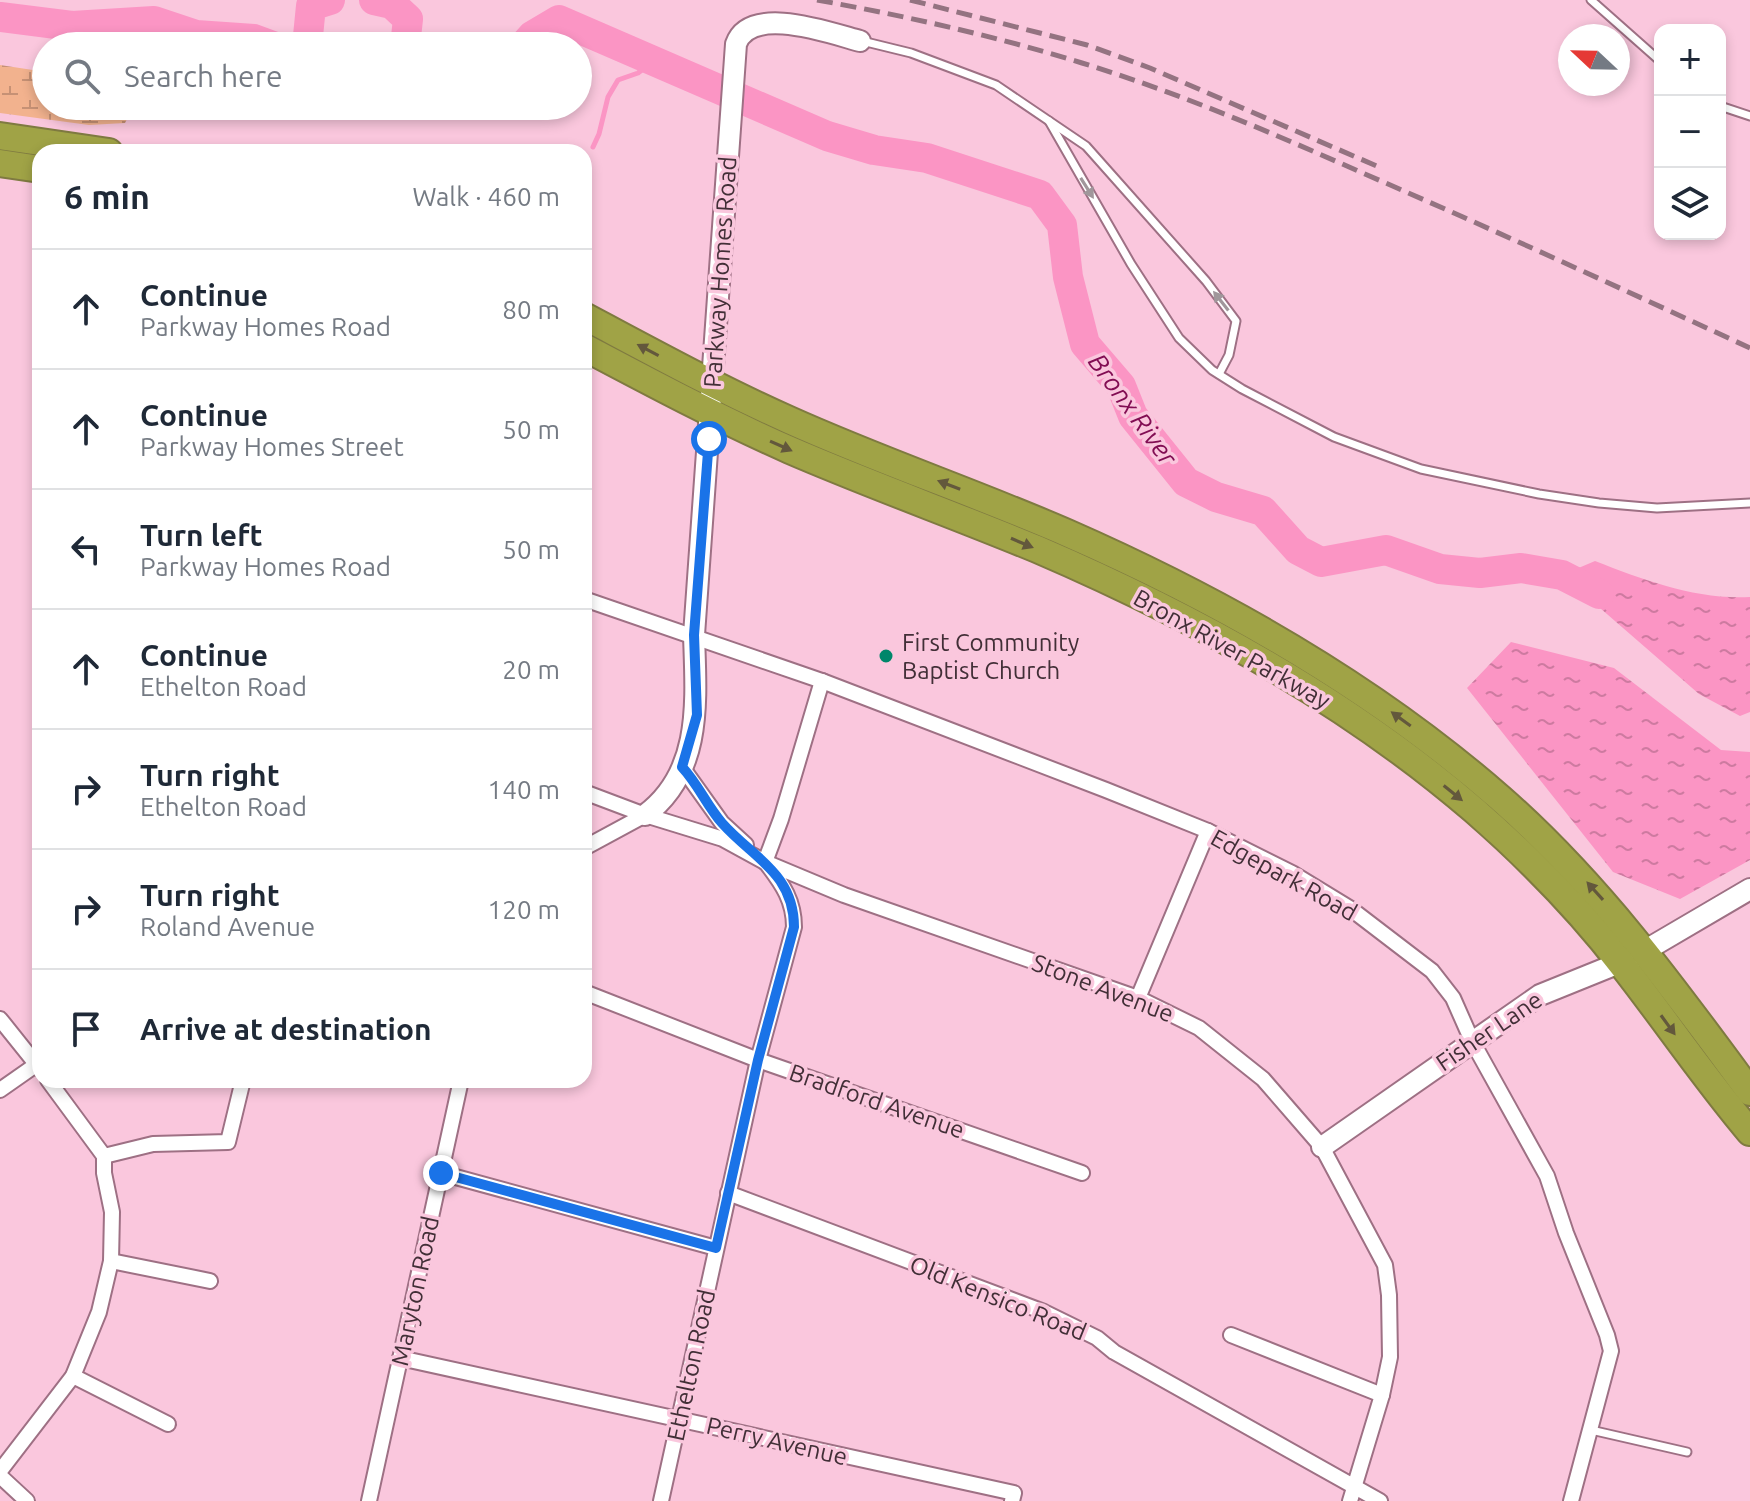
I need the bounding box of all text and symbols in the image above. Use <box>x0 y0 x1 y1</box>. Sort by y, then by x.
north arrow <box>1558 24 1630 96</box>
map controls <box>1654 24 1726 240</box>
button: + <box>1654 24 1726 96</box>
search box <box>32 32 592 120</box>
icon: search <box>60 54 104 98</box>
text: Search here <box>124 59 283 93</box>
button: − <box>1654 96 1726 168</box>
street label: Parkway Homes Road <box>698 156 742 388</box>
button: layers <box>1654 168 1726 240</box>
text: 6 min <box>64 177 150 215</box>
one-way arrow <box>1080 177 1094 199</box>
text: Walk · 460 m <box>412 182 560 211</box>
text: Continue <box>140 278 268 312</box>
icon: ahead <box>64 287 108 331</box>
one-way arrow <box>1214 291 1230 311</box>
text: 80 m <box>502 295 560 324</box>
text: Parkway Homes Road <box>140 312 391 341</box>
one-way arrow <box>636 344 659 357</box>
water label: Bronx River <box>1083 348 1184 471</box>
text: Continue <box>140 398 268 432</box>
icon: ahead <box>64 407 108 451</box>
text: 50 m <box>502 415 560 444</box>
route start <box>691 421 727 457</box>
text: Parkway Homes Street <box>140 432 404 461</box>
one-way arrow <box>769 439 793 452</box>
one-way arrow <box>937 478 961 491</box>
text: Turn left <box>140 518 262 552</box>
icon: left <box>64 527 108 571</box>
text: 50 m <box>502 535 560 564</box>
one-way arrow <box>1010 537 1034 550</box>
text: Parkway Homes Road <box>140 552 391 581</box>
street label: Bronx River Parkway <box>1129 584 1335 714</box>
place label: First Community Baptist Church <box>902 629 1080 684</box>
text: Continue <box>140 638 268 672</box>
icon: ahead <box>64 647 108 691</box>
marker: First Community Baptist Church <box>877 647 895 665</box>
text: 20 m <box>502 655 560 684</box>
text: Ethelton Road <box>140 672 307 701</box>
one-way arrow <box>1390 712 1411 727</box>
text: Turn right <box>140 758 280 792</box>
icon: right <box>64 767 108 811</box>
text: 140 m <box>488 775 560 804</box>
one-way arrow <box>1443 784 1463 801</box>
text: Ethelton Road <box>140 792 307 821</box>
street label: Edgepark Road <box>1206 824 1362 926</box>
text: Turn right <box>140 878 280 912</box>
one-way arrow <box>1587 882 1605 901</box>
icon: right <box>64 887 108 931</box>
text: 120 m <box>488 895 560 924</box>
text: Roland Avenue <box>140 912 315 941</box>
street label: Stone Avenue <box>1028 949 1178 1027</box>
street label: Fisher Lane <box>1431 986 1547 1076</box>
icon: arrive <box>64 1007 108 1051</box>
text: Arrive at destination <box>140 1012 432 1046</box>
one-way arrow <box>1660 1015 1675 1036</box>
street label: Bradford Avenue <box>786 1058 968 1144</box>
route end <box>423 1155 459 1191</box>
street label: Maryton Road <box>386 1214 444 1368</box>
street label: Old Kensico Road <box>906 1250 1090 1346</box>
street label: Ethelton Road <box>662 1287 720 1443</box>
street label: Perry Avenue <box>704 1412 850 1470</box>

